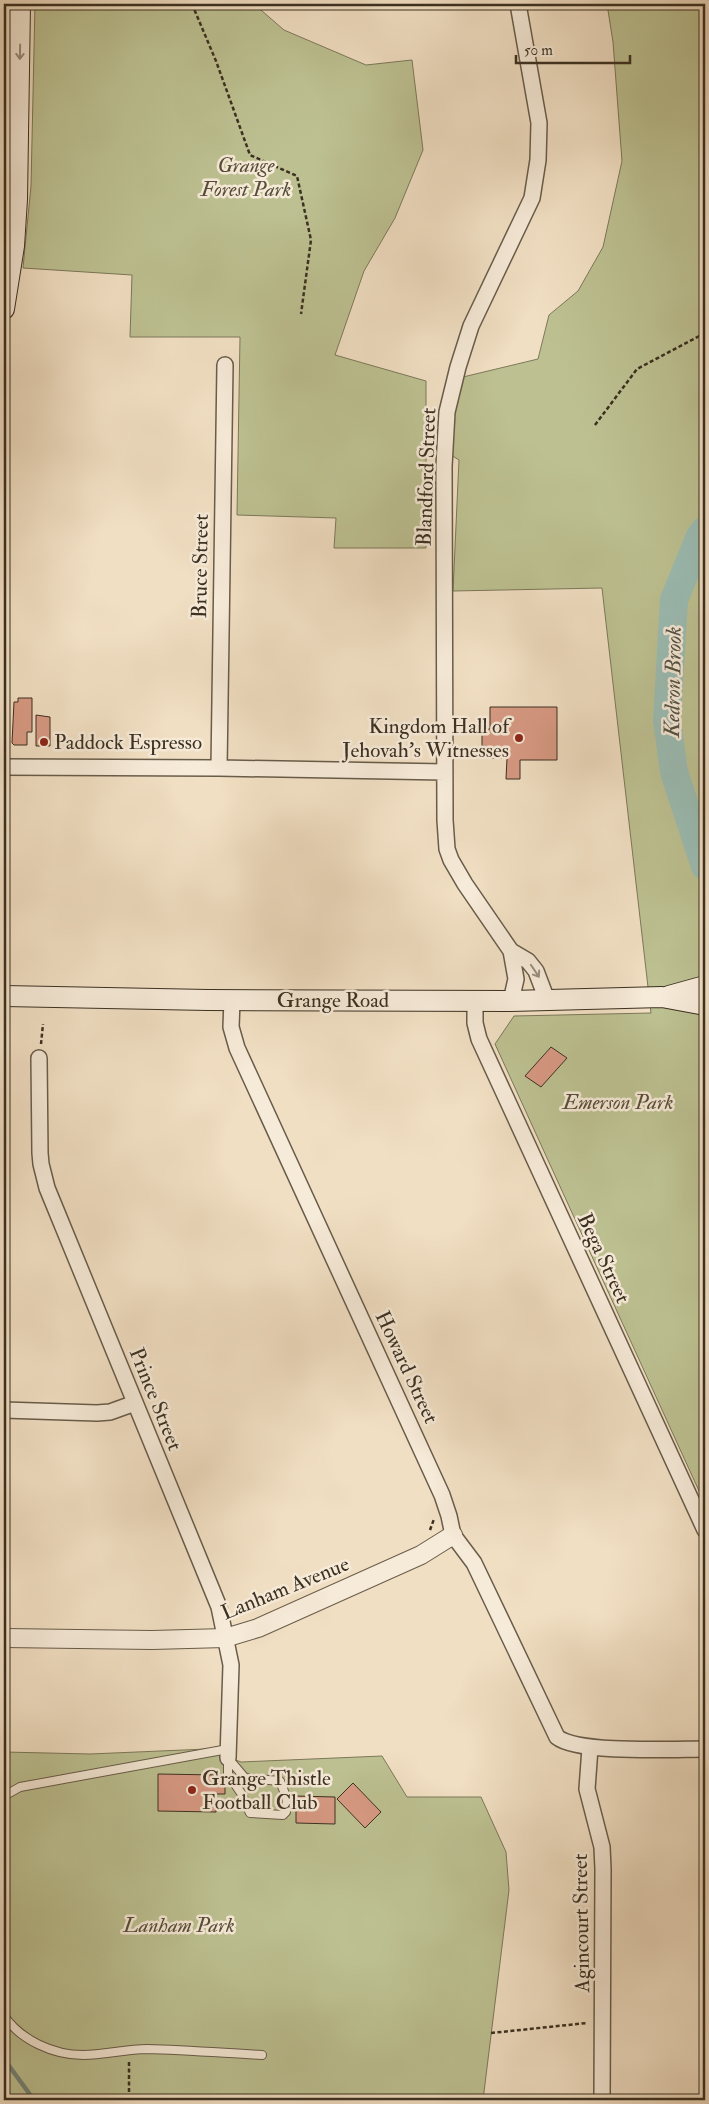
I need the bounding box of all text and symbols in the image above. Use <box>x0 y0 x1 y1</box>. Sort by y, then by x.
scale bar <box>516 32 630 64</box>
text: 50 m <box>524 41 553 60</box>
one-way arrow <box>15 44 24 60</box>
park label: Grange Forest Park <box>200 152 291 203</box>
street label: Blandford Street <box>411 407 442 547</box>
street label: Bruce Street <box>186 513 215 619</box>
water label: Kedron Brook <box>658 626 688 739</box>
place label: Kingdom Hall of Jehovah’s Witnesses <box>341 713 512 764</box>
place label: Paddock Espresso <box>54 729 202 756</box>
marker: Kingdom Hall of Jehovah’s Witnesses <box>513 732 525 744</box>
marker: Paddock Espresso <box>38 736 50 748</box>
one-way arrow <box>530 964 540 978</box>
street label: Grange Road <box>277 987 390 1014</box>
park label: Emerson Park <box>561 1089 673 1116</box>
street label: Bega Street <box>571 1209 636 1308</box>
street label: Howard Street <box>369 1306 445 1428</box>
street label: Prince Street <box>123 1344 188 1455</box>
street label: Lanham Avenue <box>217 1550 353 1626</box>
place label: Grange Thistle Football Club <box>202 1765 331 1816</box>
marker: Grange Thistle Football Club <box>186 1784 198 1796</box>
street label: Agincourt Street <box>567 1853 596 1994</box>
park label: Lanham Park <box>122 1912 235 1939</box>

